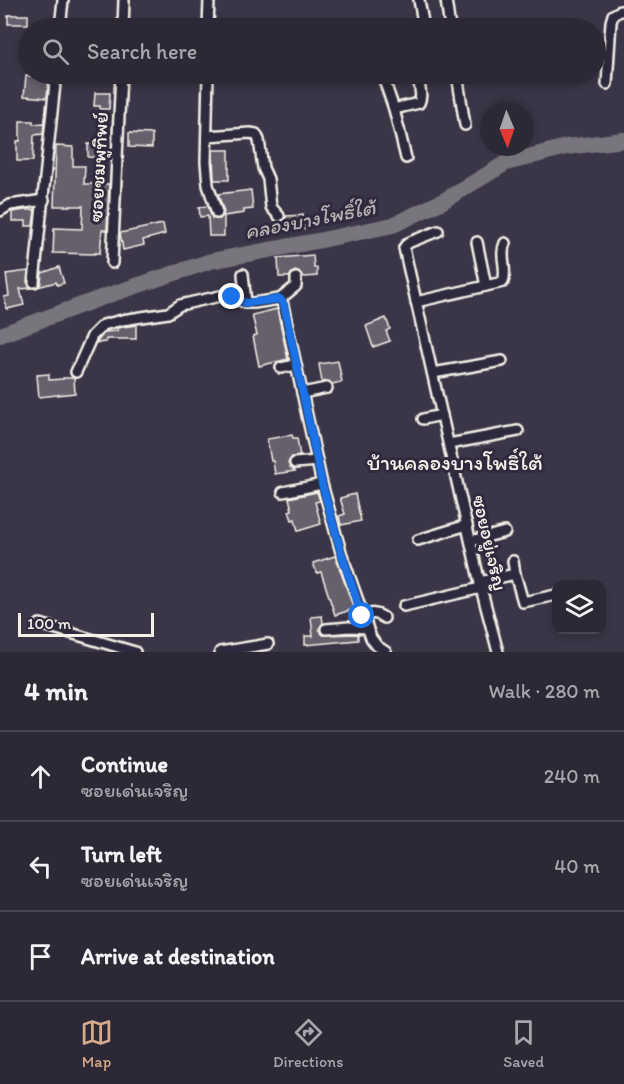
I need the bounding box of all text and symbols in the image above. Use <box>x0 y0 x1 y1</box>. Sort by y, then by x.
search box <box>18 18 606 84</box>
icon: search <box>39 35 72 68</box>
text: Search here <box>87 38 197 65</box>
north arrow <box>480 102 534 156</box>
street label: ซอยชมพูทิพย์ <box>83 111 115 223</box>
water label: คลองบางโพธิ์ใต้ <box>242 193 381 244</box>
route end <box>218 283 244 309</box>
district label: บ้านคลองบางโพธิ์ใต้ <box>367 447 543 476</box>
street label: ซอยอยู่เจริญ <box>465 493 513 594</box>
map controls <box>552 580 606 634</box>
button: layers <box>552 580 606 634</box>
route start <box>348 602 374 628</box>
scale bar <box>18 610 154 638</box>
text: 100 m <box>27 614 71 633</box>
text: 4 min <box>24 675 88 707</box>
text: Walk · 280 m <box>488 679 600 703</box>
text: Continue <box>81 751 168 778</box>
icon: ahead <box>24 760 57 793</box>
text: 240 m <box>544 764 600 788</box>
text: ซอยเด่นเจริญ <box>81 778 189 802</box>
text: Turn left <box>81 841 162 868</box>
icon: left <box>24 850 57 883</box>
text: 40 m <box>554 854 600 878</box>
text: ซอยเด่นเจริญ <box>81 868 189 892</box>
icon: arrive <box>24 940 57 973</box>
text: Arrive at destination <box>81 943 275 970</box>
tab: Map <box>80 1016 113 1071</box>
tab: Directions <box>273 1016 343 1071</box>
tab: Saved <box>503 1016 544 1071</box>

